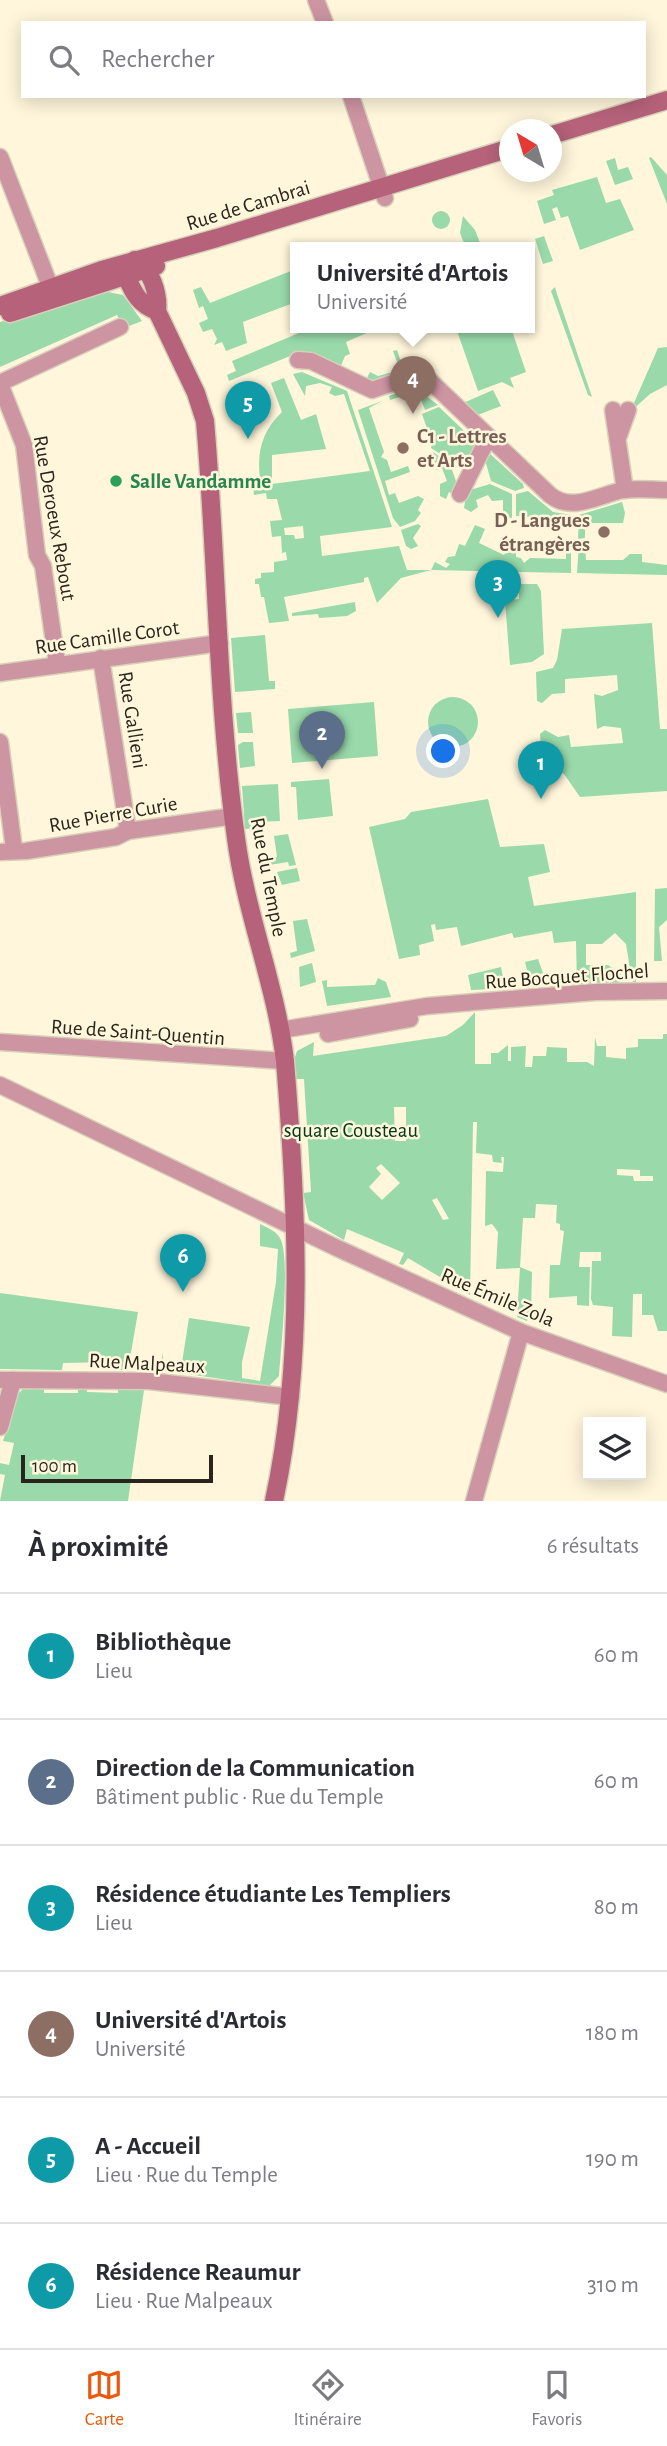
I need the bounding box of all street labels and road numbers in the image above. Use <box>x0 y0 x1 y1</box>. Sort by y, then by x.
street label: Rue de Cambrai <box>184 177 313 234</box>
street label: Rue Deroeux Rebout <box>30 434 79 603</box>
street label: Rue Camille Corot <box>34 617 181 658</box>
street label: Rue Gallieni <box>114 670 151 770</box>
street label: Rue Pierre Curie <box>47 793 179 836</box>
street label: Rue du Temple <box>247 816 290 939</box>
street label: Rue Bocquet Flochel <box>484 960 650 993</box>
street label: Rue de Saint-Quentin <box>50 1016 226 1049</box>
street label: Rue Émile Zola <box>438 1262 559 1331</box>
street label: Rue Malpeaux <box>88 1350 206 1377</box>

